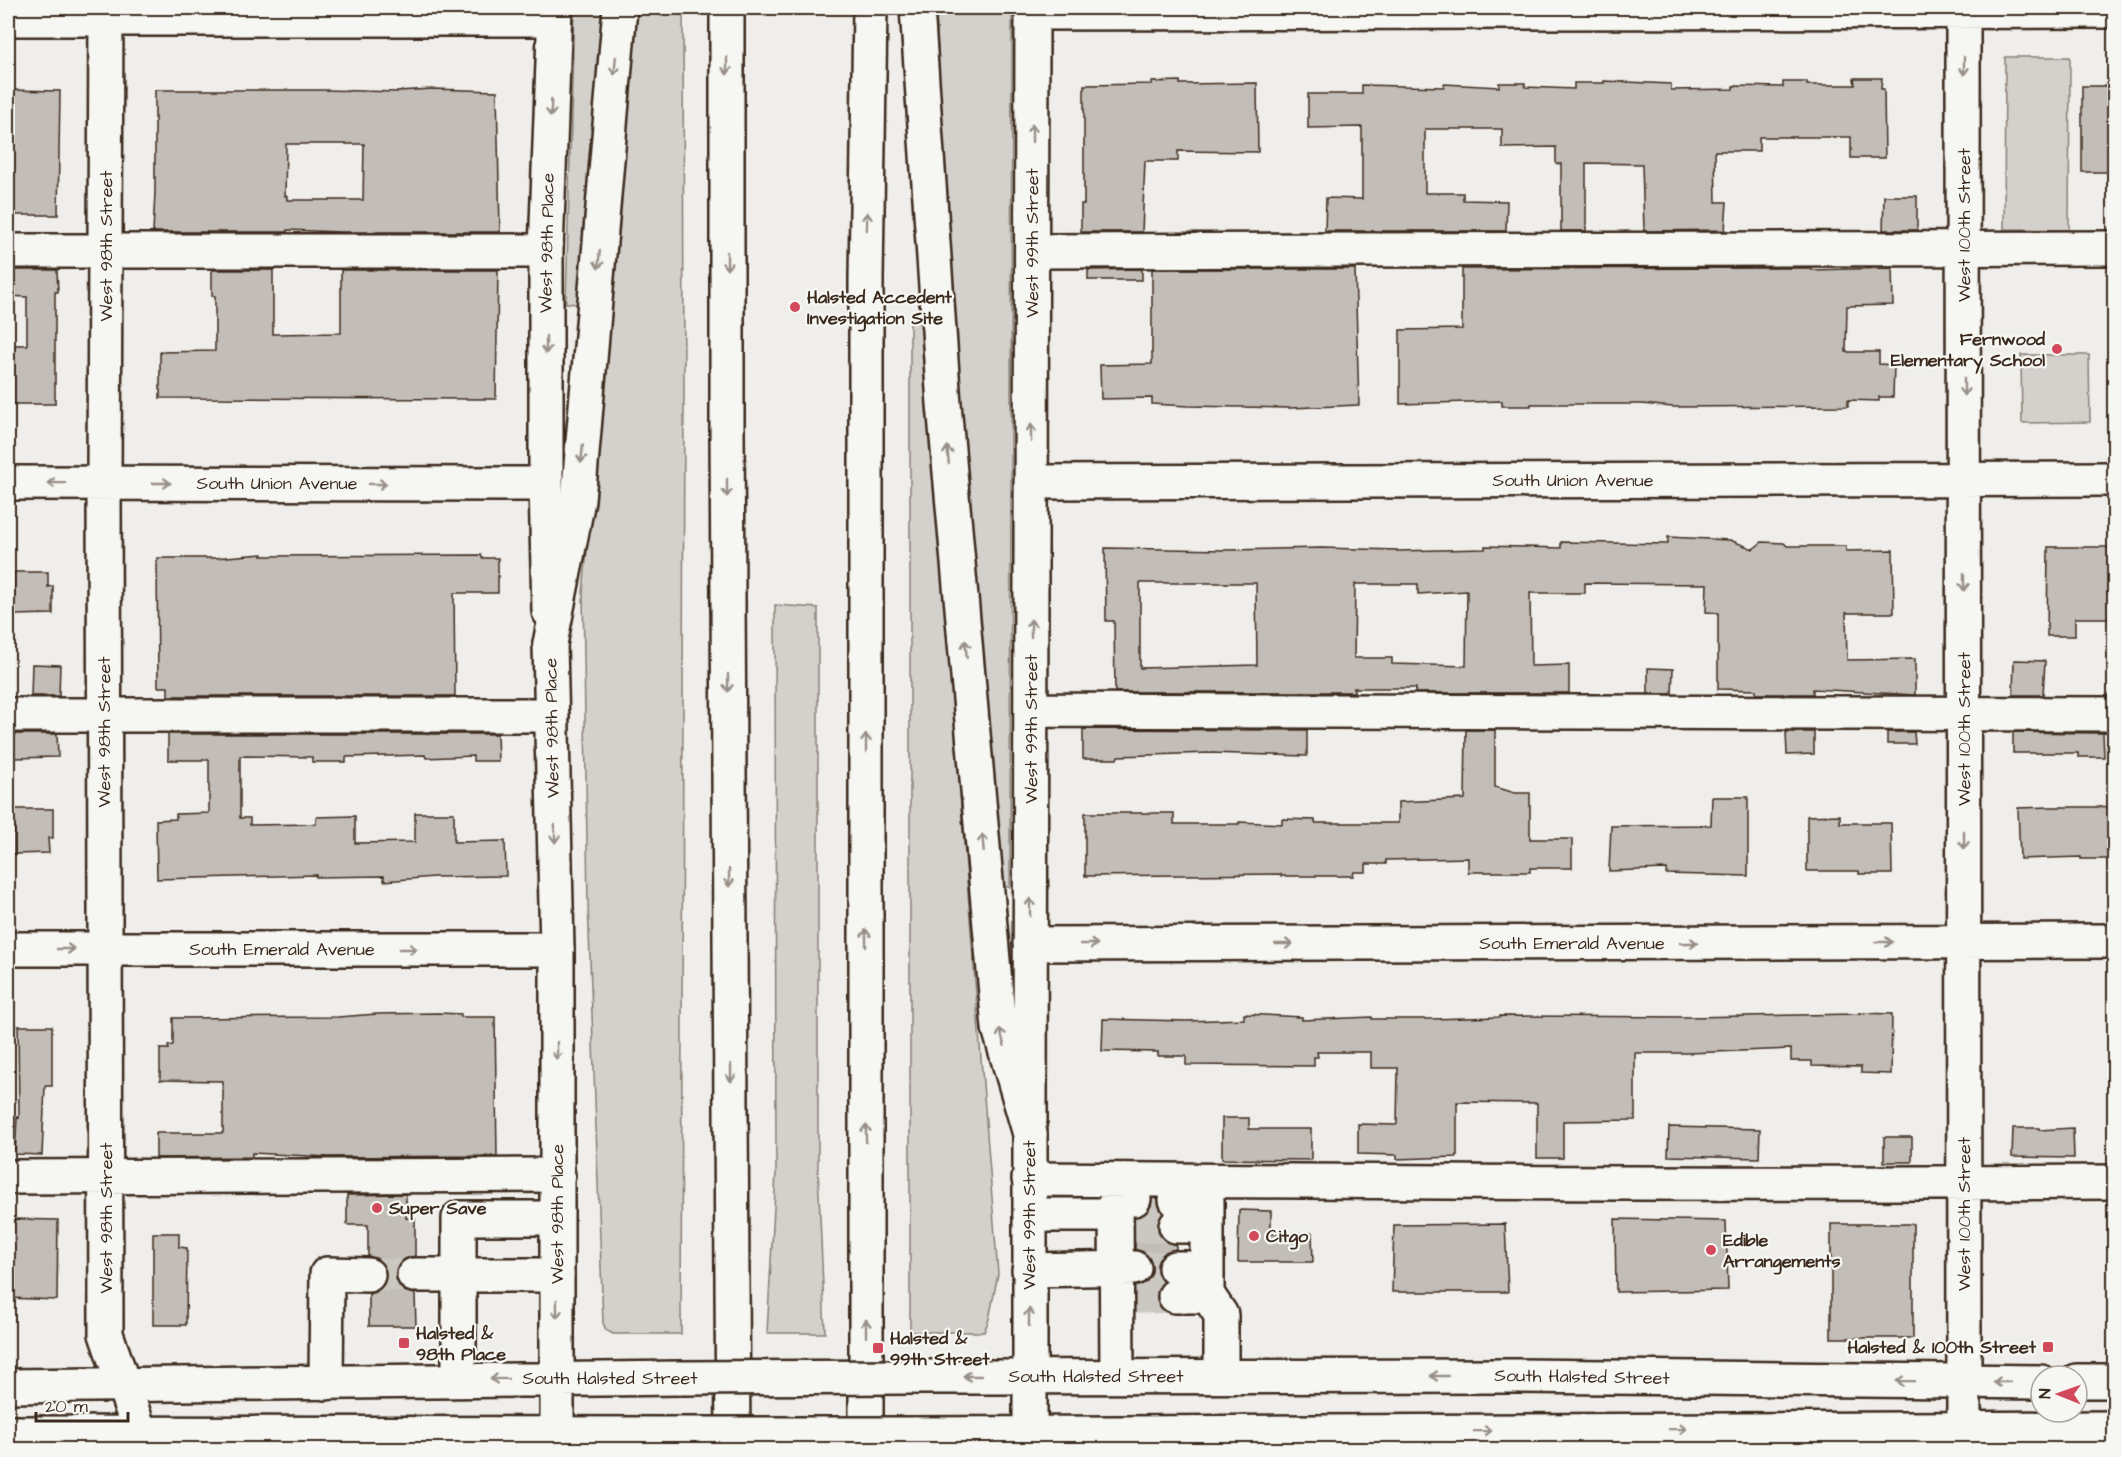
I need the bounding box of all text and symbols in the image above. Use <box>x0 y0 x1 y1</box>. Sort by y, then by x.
one-way arrow <box>609 55 620 75</box>
one-way arrow <box>721 55 733 75</box>
one-way arrow <box>1958 55 1970 75</box>
one-way arrow <box>545 97 557 117</box>
one-way arrow <box>1026 124 1038 144</box>
street label: West 100th Street <box>1952 147 1977 302</box>
street label: West 99th Street <box>1020 167 1045 318</box>
street label: West 98th Street <box>94 170 119 322</box>
street label: West 98th Place <box>533 172 561 313</box>
one-way arrow <box>861 211 873 231</box>
one-way arrow <box>593 250 604 270</box>
one-way arrow <box>721 250 733 270</box>
place label: Halsted Accedent Investigation Site <box>807 285 952 332</box>
marker: Halsted Accedent Investigation Site <box>788 300 802 314</box>
place label: Fernwood Elementary School <box>1891 327 2046 374</box>
one-way arrow <box>540 334 552 354</box>
marker: Fernwood Elementary School <box>2050 342 2064 356</box>
one-way arrow <box>1958 376 1970 396</box>
one-way arrow <box>1025 424 1037 444</box>
one-way arrow <box>576 444 587 464</box>
one-way arrow <box>942 445 953 465</box>
street label: South Union Avenue <box>1493 468 1654 493</box>
street label: South Union Avenue <box>197 471 358 496</box>
one-way arrow <box>46 477 66 489</box>
one-way arrow <box>152 477 172 489</box>
one-way arrow <box>721 477 733 497</box>
one-way arrow <box>368 478 388 490</box>
one-way arrow <box>1958 571 1970 591</box>
one-way arrow <box>1025 619 1037 639</box>
one-way arrow <box>960 639 971 659</box>
street label: West 100th Street <box>1952 651 1977 806</box>
street label: West 99th Street <box>1019 653 1044 804</box>
street label: West 98th Street <box>92 656 117 808</box>
street label: West 98th Place <box>538 657 566 798</box>
one-way arrow <box>722 672 734 692</box>
one-way arrow <box>860 734 872 754</box>
one-way arrow <box>549 824 560 844</box>
one-way arrow <box>1958 829 1970 849</box>
one-way arrow <box>977 834 988 854</box>
one-way arrow <box>723 867 735 887</box>
one-way arrow <box>1024 898 1036 918</box>
one-way arrow <box>860 929 872 949</box>
street label: South Emerald Avenue <box>1479 931 1665 956</box>
one-way arrow <box>1873 936 1893 948</box>
street label: South Emerald Avenue <box>189 937 375 962</box>
one-way arrow <box>1678 937 1698 949</box>
one-way arrow <box>1078 938 1098 950</box>
one-way arrow <box>1273 938 1293 950</box>
one-way arrow <box>55 943 75 955</box>
one-way arrow <box>397 943 417 955</box>
one-way arrow <box>996 1028 1007 1047</box>
one-way arrow <box>552 1040 563 1060</box>
one-way arrow <box>725 1062 737 1082</box>
one-way arrow <box>860 1124 872 1144</box>
street label: West 100th Street <box>1952 1136 1977 1291</box>
street label: West 99th Street <box>1017 1139 1042 1290</box>
street label: West 98th Street <box>94 1142 119 1294</box>
street label: West 98th Place <box>545 1144 570 1284</box>
place label: Super Save <box>388 1196 487 1221</box>
marker: Super Save <box>370 1201 384 1215</box>
place label: Citgo <box>1266 1224 1309 1250</box>
place label: Edible Arrangements <box>1723 1228 1841 1275</box>
marker: Citgo <box>1247 1229 1261 1243</box>
marker: Edible Arrangements <box>1704 1243 1718 1257</box>
one-way arrow <box>551 1298 563 1318</box>
one-way arrow <box>1023 1308 1035 1328</box>
one-way arrow <box>860 1319 872 1339</box>
place label: Halsted & 98th Place <box>416 1321 506 1367</box>
place label: Halsted & 99th Street <box>890 1326 990 1372</box>
place label: Halsted & 100th Street <box>1847 1335 2037 1360</box>
marker: Halsted & 98th Place <box>397 1336 411 1350</box>
marker: Halsted & 100th Street <box>2041 1340 2055 1354</box>
marker: Halsted & 99th Street <box>871 1341 885 1355</box>
street label: South Halsted Street <box>1494 1363 1670 1391</box>
street label: South Halsted Street <box>1008 1364 1184 1389</box>
north arrow <box>2029 1364 2089 1424</box>
street label: South Halsted Street <box>522 1366 698 1391</box>
one-way arrow <box>962 1370 982 1382</box>
one-way arrow <box>1430 1370 1450 1382</box>
one-way arrow <box>490 1373 510 1385</box>
one-way arrow <box>1896 1375 1916 1387</box>
one-way arrow <box>1993 1376 2013 1388</box>
scale bar <box>36 1385 128 1423</box>
text: N <box>2034 1389 2056 1399</box>
text: 20 m <box>45 1394 88 1419</box>
one-way arrow <box>1667 1424 1687 1435</box>
one-way arrow <box>1472 1425 1492 1437</box>

